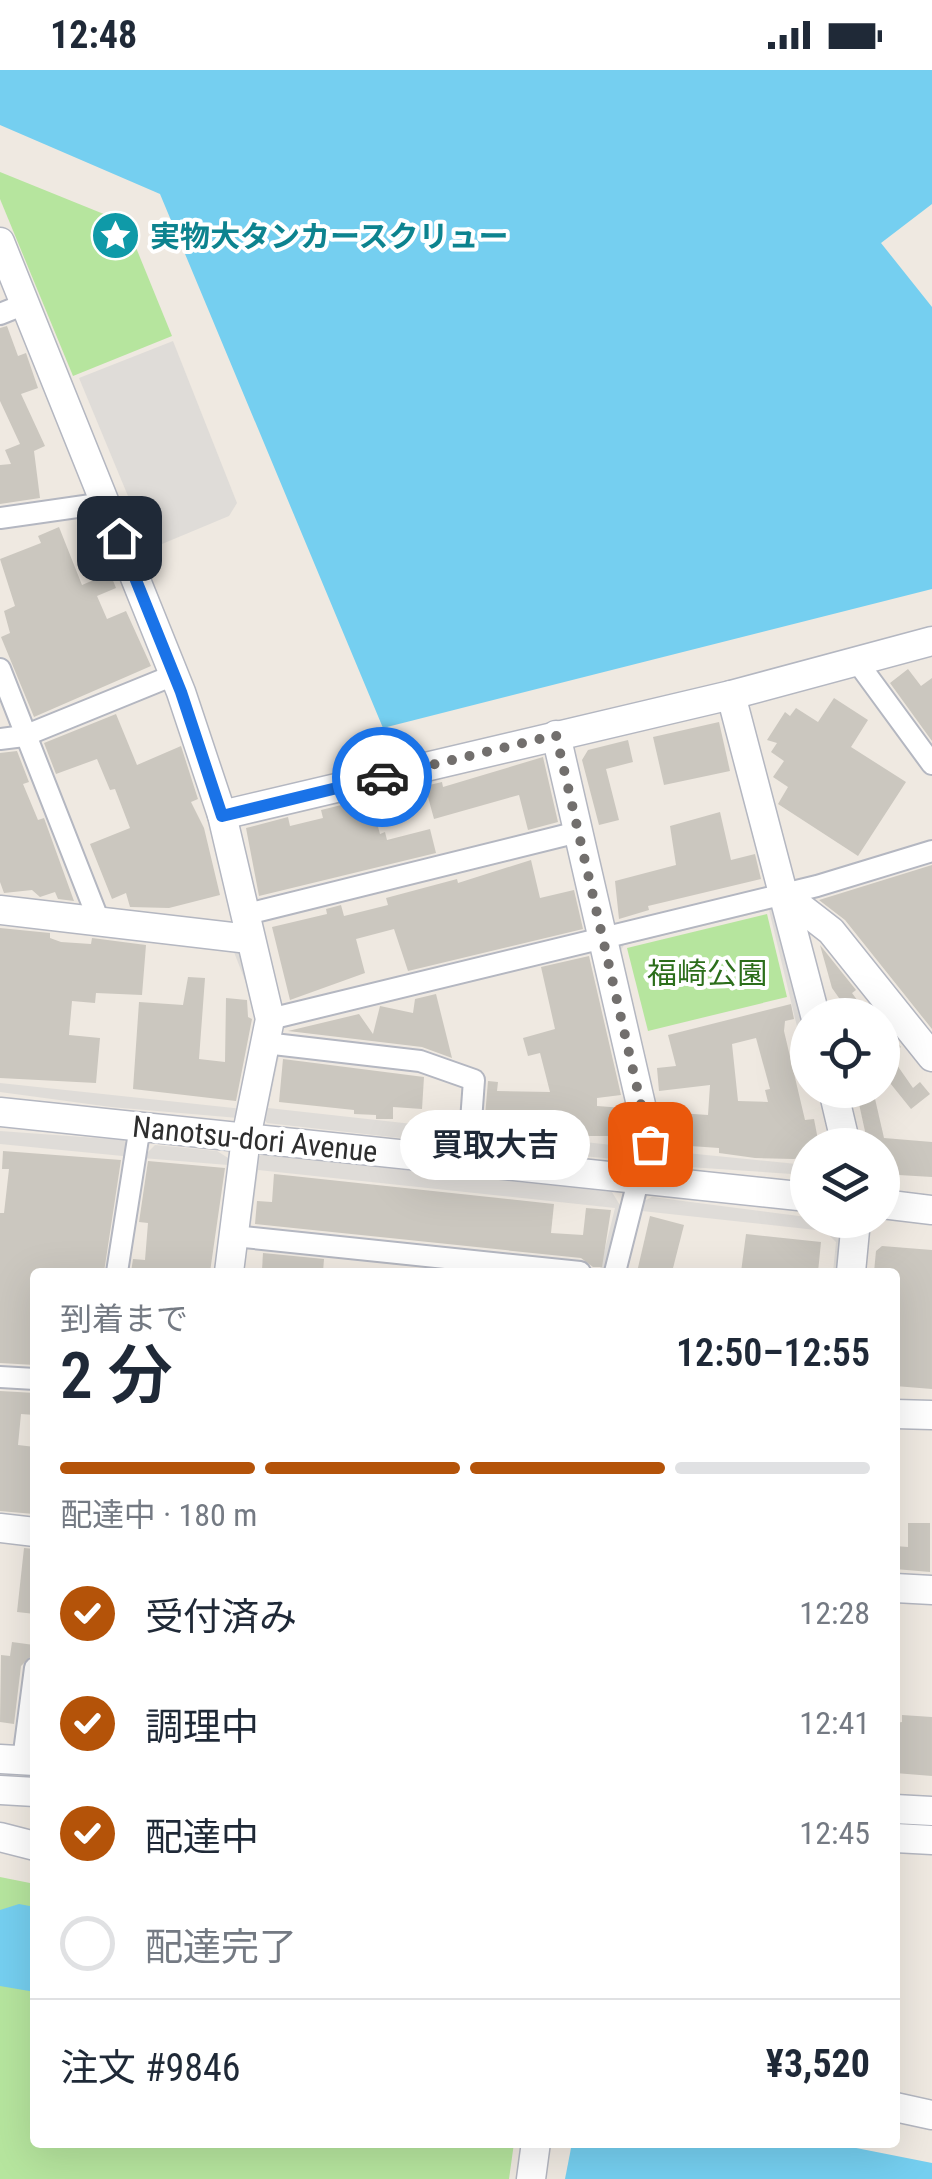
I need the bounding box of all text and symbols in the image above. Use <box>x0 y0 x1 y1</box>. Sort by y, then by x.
text: 12:48 <box>50 13 137 57</box>
place icon: 実物大タンカースクリュー <box>89 210 141 262</box>
place label: 実物大タンカースクリュー <box>150 219 509 254</box>
pin <box>77 496 162 581</box>
icon: home <box>92 511 147 566</box>
courier <box>332 727 432 827</box>
icon: car <box>355 750 410 805</box>
park label: 福崎公園 <box>647 956 767 991</box>
map controls <box>790 998 900 1238</box>
button: locate <box>790 998 900 1108</box>
pin <box>608 1102 693 1187</box>
street label: Nanotsu-dori Avenue <box>131 1109 379 1169</box>
callout: 買取大吉 <box>400 1109 590 1179</box>
icon: bag <box>623 1117 678 1172</box>
text: 買取大吉 <box>431 1126 559 1164</box>
button: layers <box>790 1128 900 1238</box>
text: 到着まで <box>60 1300 188 1338</box>
text: 12:50–12:55 <box>676 1331 870 1375</box>
text: 2 分 <box>60 1338 173 1414</box>
text: 配達中 · 180 m <box>60 1496 257 1534</box>
icon: check <box>60 1586 115 1641</box>
text: 12:28 <box>799 1594 870 1632</box>
text: 受付済み <box>145 1595 297 1639</box>
icon: check <box>60 1696 115 1751</box>
text: 12:41 <box>799 1704 870 1742</box>
text: 調理中 <box>145 1705 259 1749</box>
icon: check <box>60 1806 115 1861</box>
text: 12:45 <box>799 1814 870 1852</box>
text: 配達中 <box>145 1815 259 1859</box>
text: 配達完了 <box>145 1925 297 1969</box>
text: ¥3,520 <box>766 2042 870 2086</box>
text: 注文 #9846 <box>60 2046 241 2090</box>

